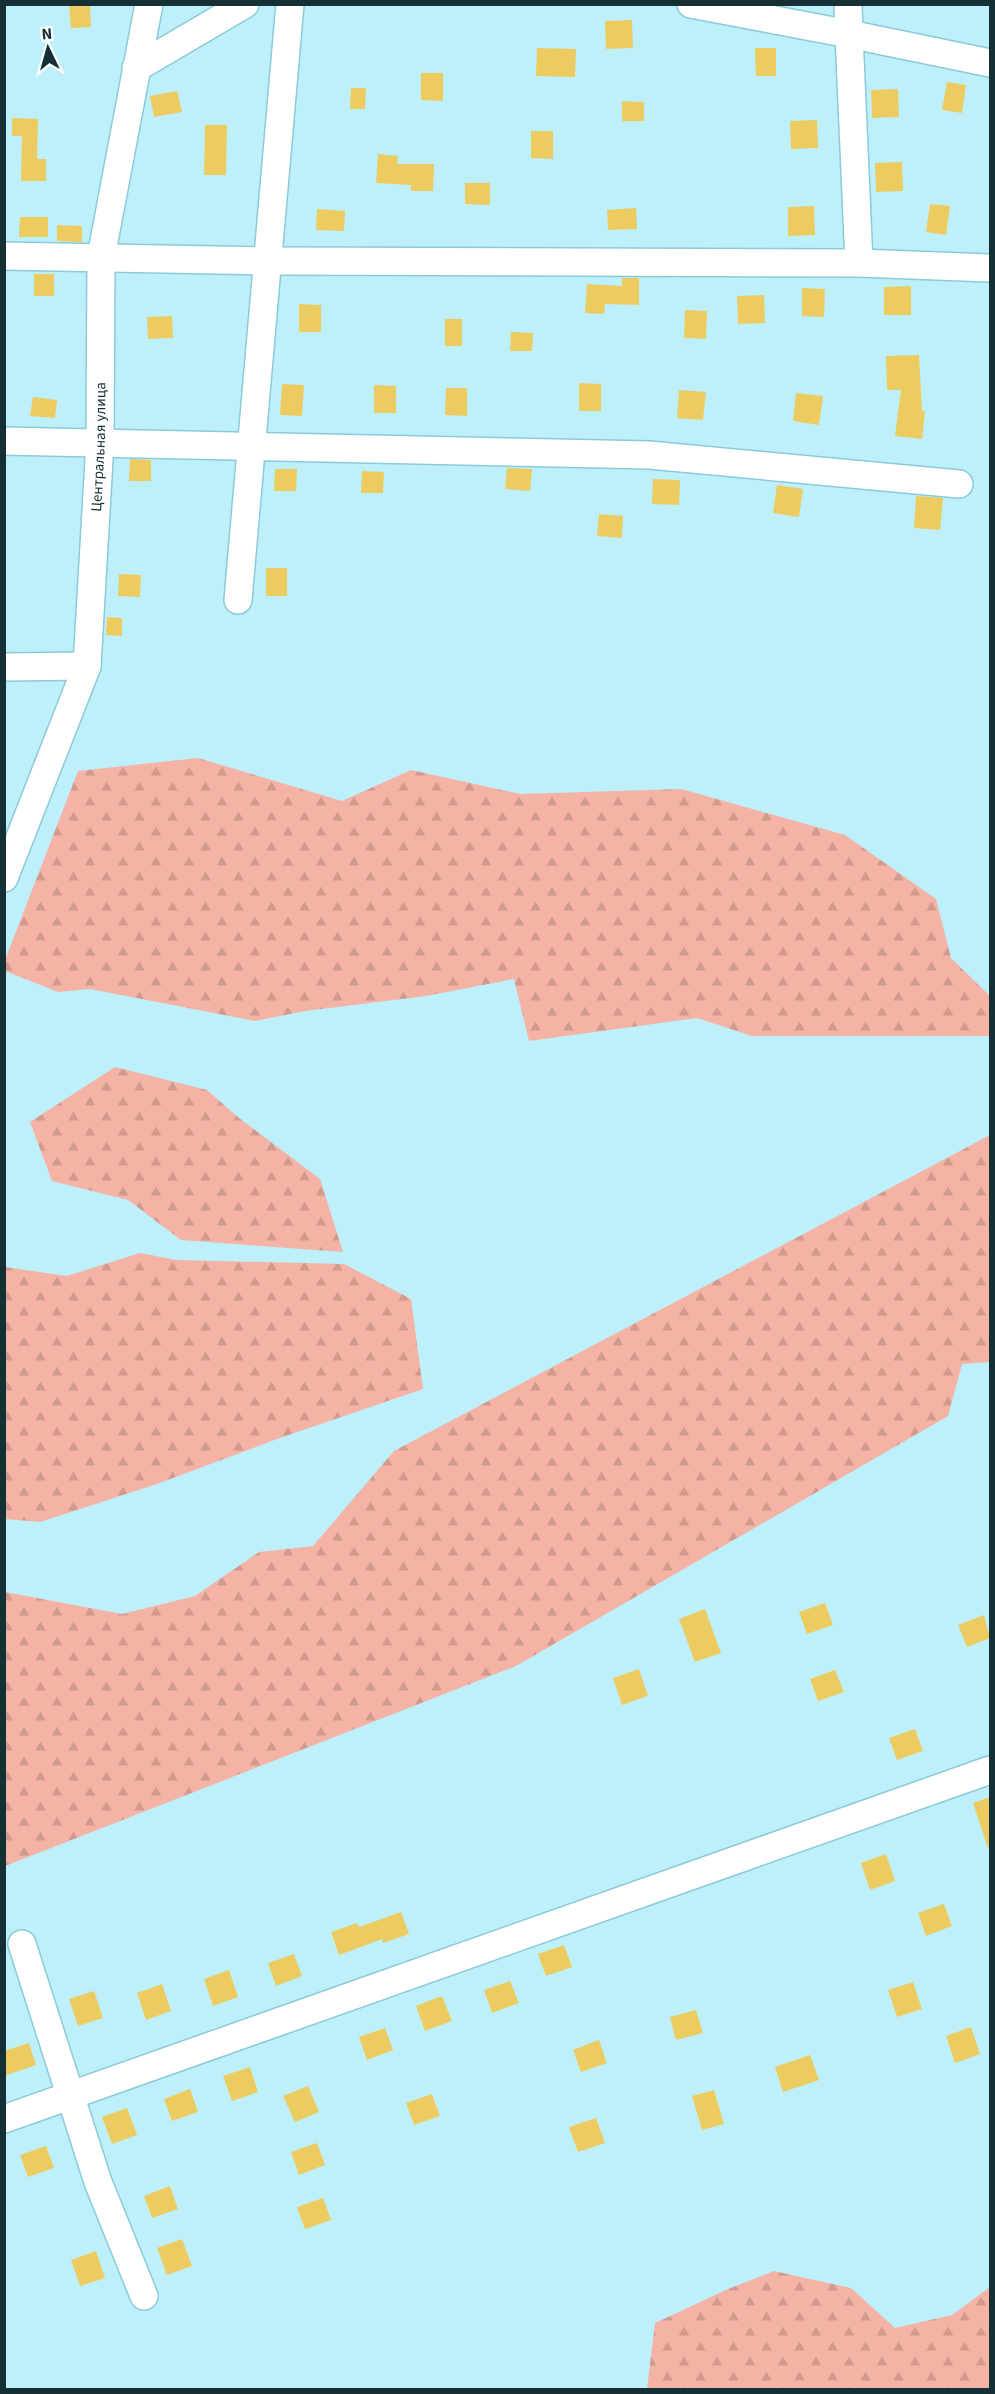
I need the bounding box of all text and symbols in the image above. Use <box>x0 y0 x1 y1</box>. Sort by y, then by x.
north arrow <box>18 18 78 78</box>
text: N <box>41 23 53 45</box>
street label: Центральная улица <box>86 382 111 512</box>

